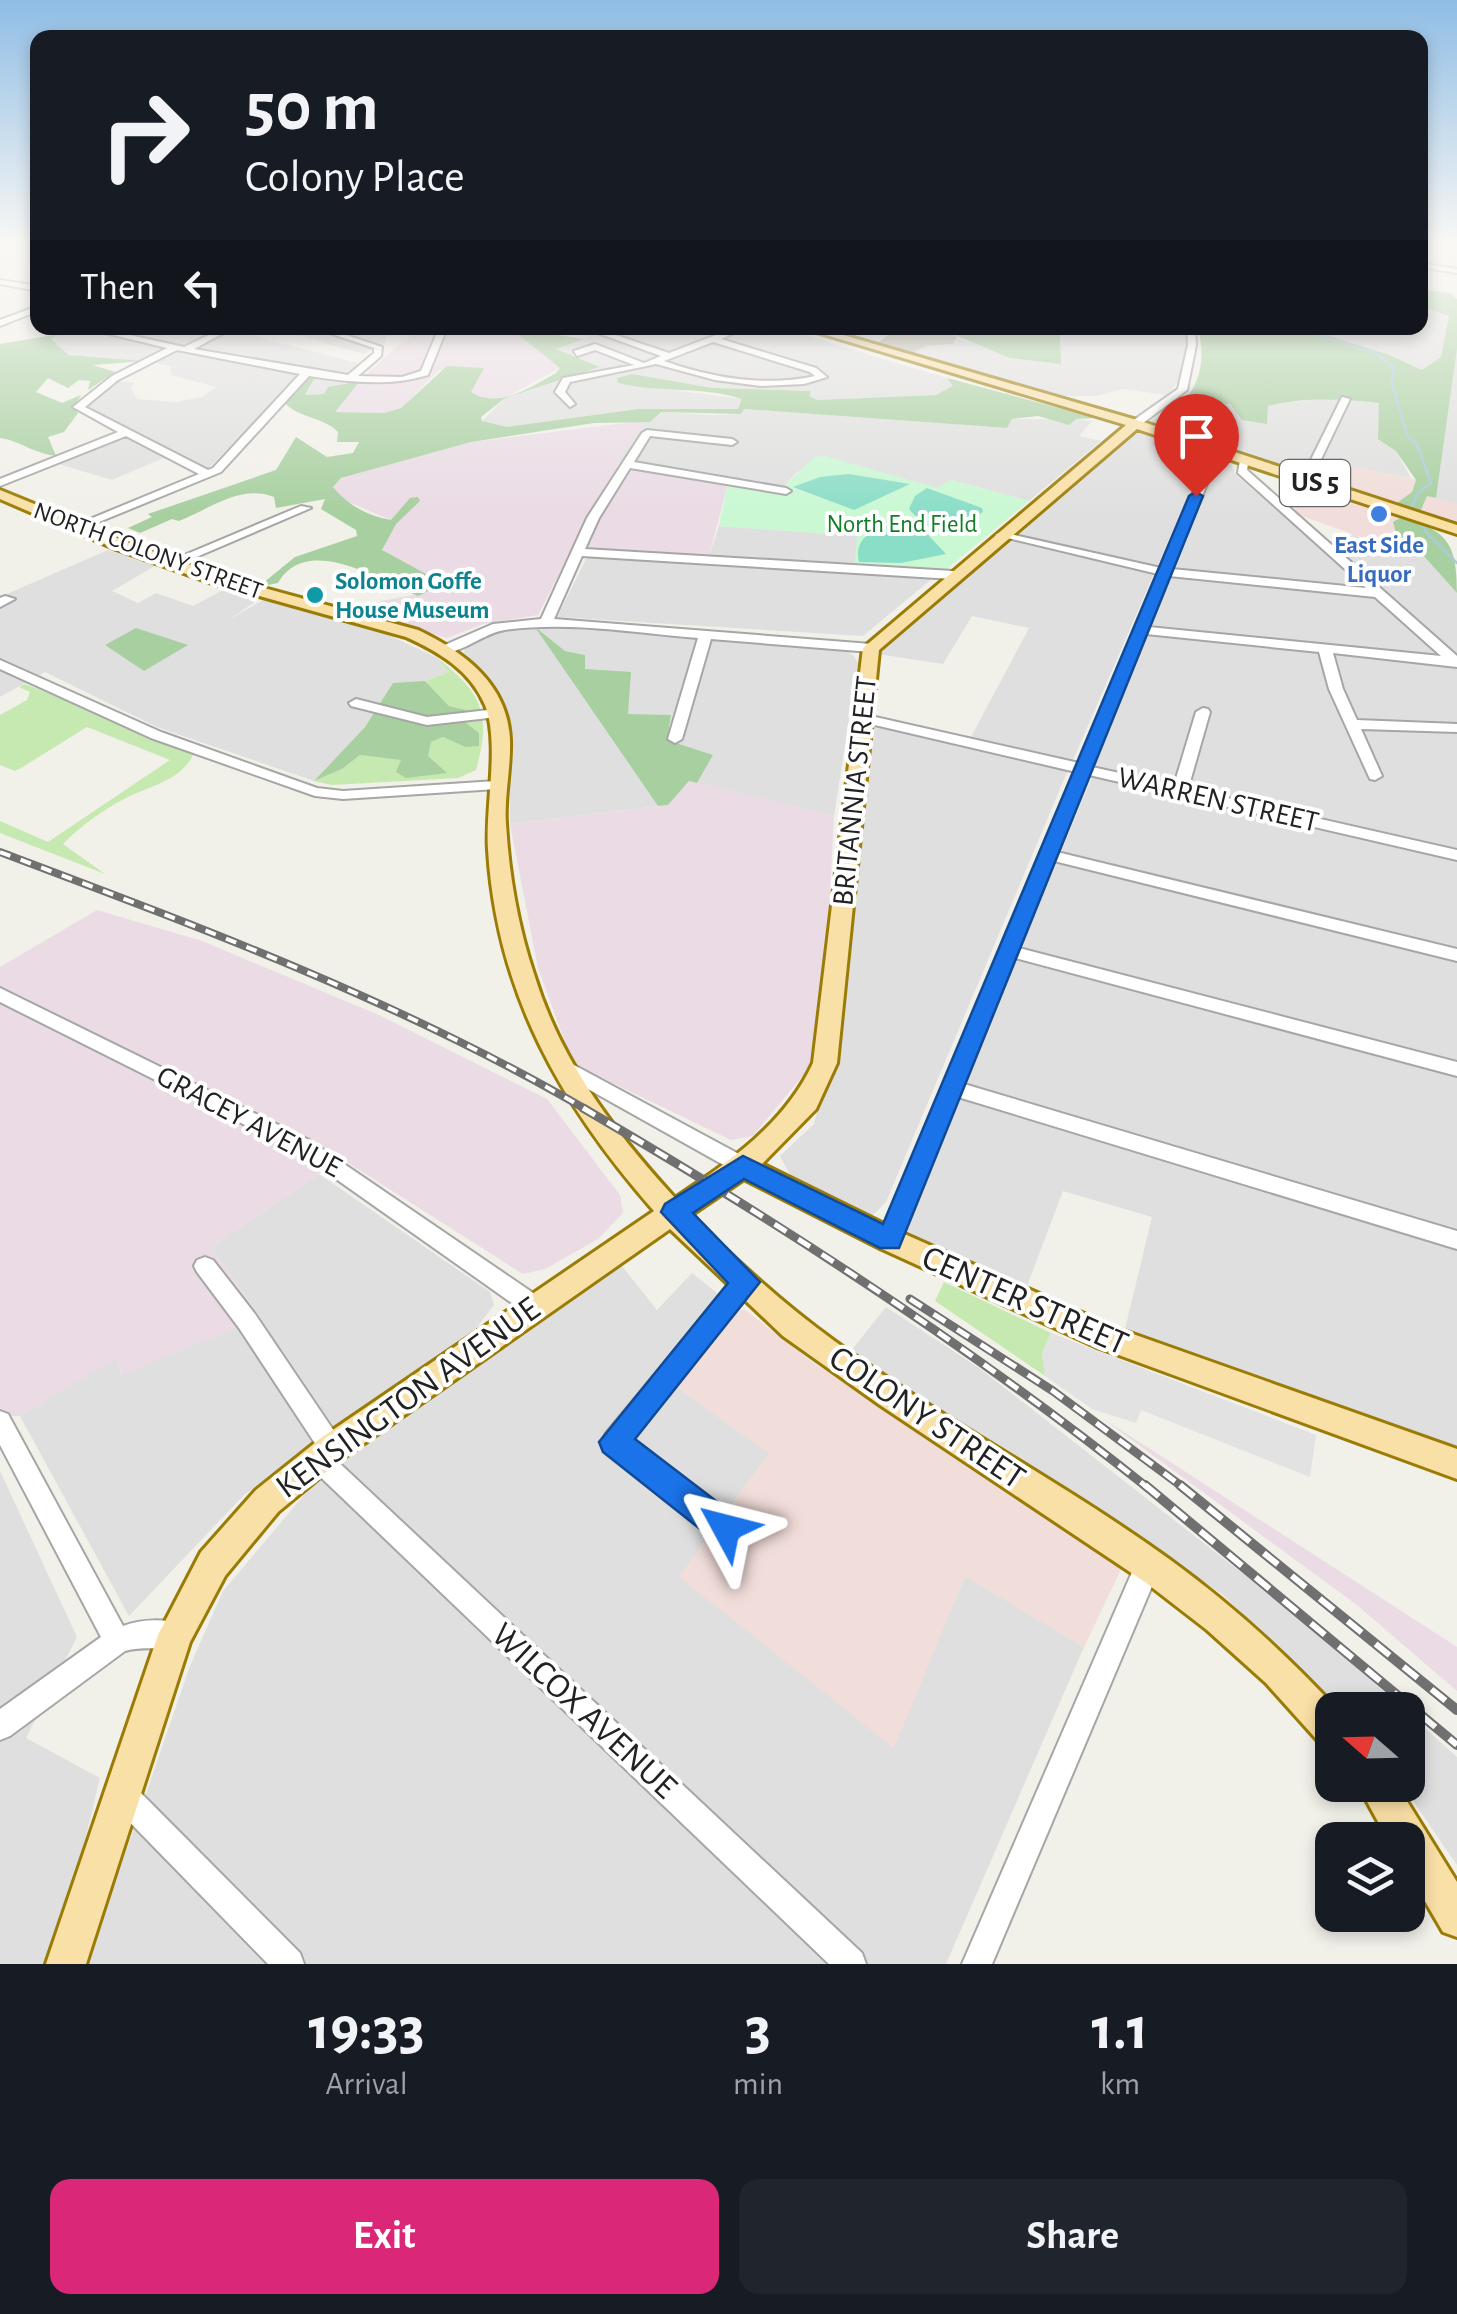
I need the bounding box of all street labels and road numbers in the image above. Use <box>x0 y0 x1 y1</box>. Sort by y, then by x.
road number: US 5 <box>1280 460 1350 506</box>
street label: NORTH COLONY STREET <box>30 498 266 604</box>
street label: BRITANNIA STREET <box>828 674 882 907</box>
street label: WARREN STREET <box>1115 762 1322 838</box>
street label: GRACEY AVENUE <box>152 1061 346 1183</box>
street label: CENTER STREET <box>917 1240 1133 1362</box>
street label: KENSINGTON AVENUE <box>270 1291 546 1505</box>
street label: COLONY STREET <box>823 1340 1031 1496</box>
street label: WILCOX AVENUE <box>485 1617 683 1805</box>

